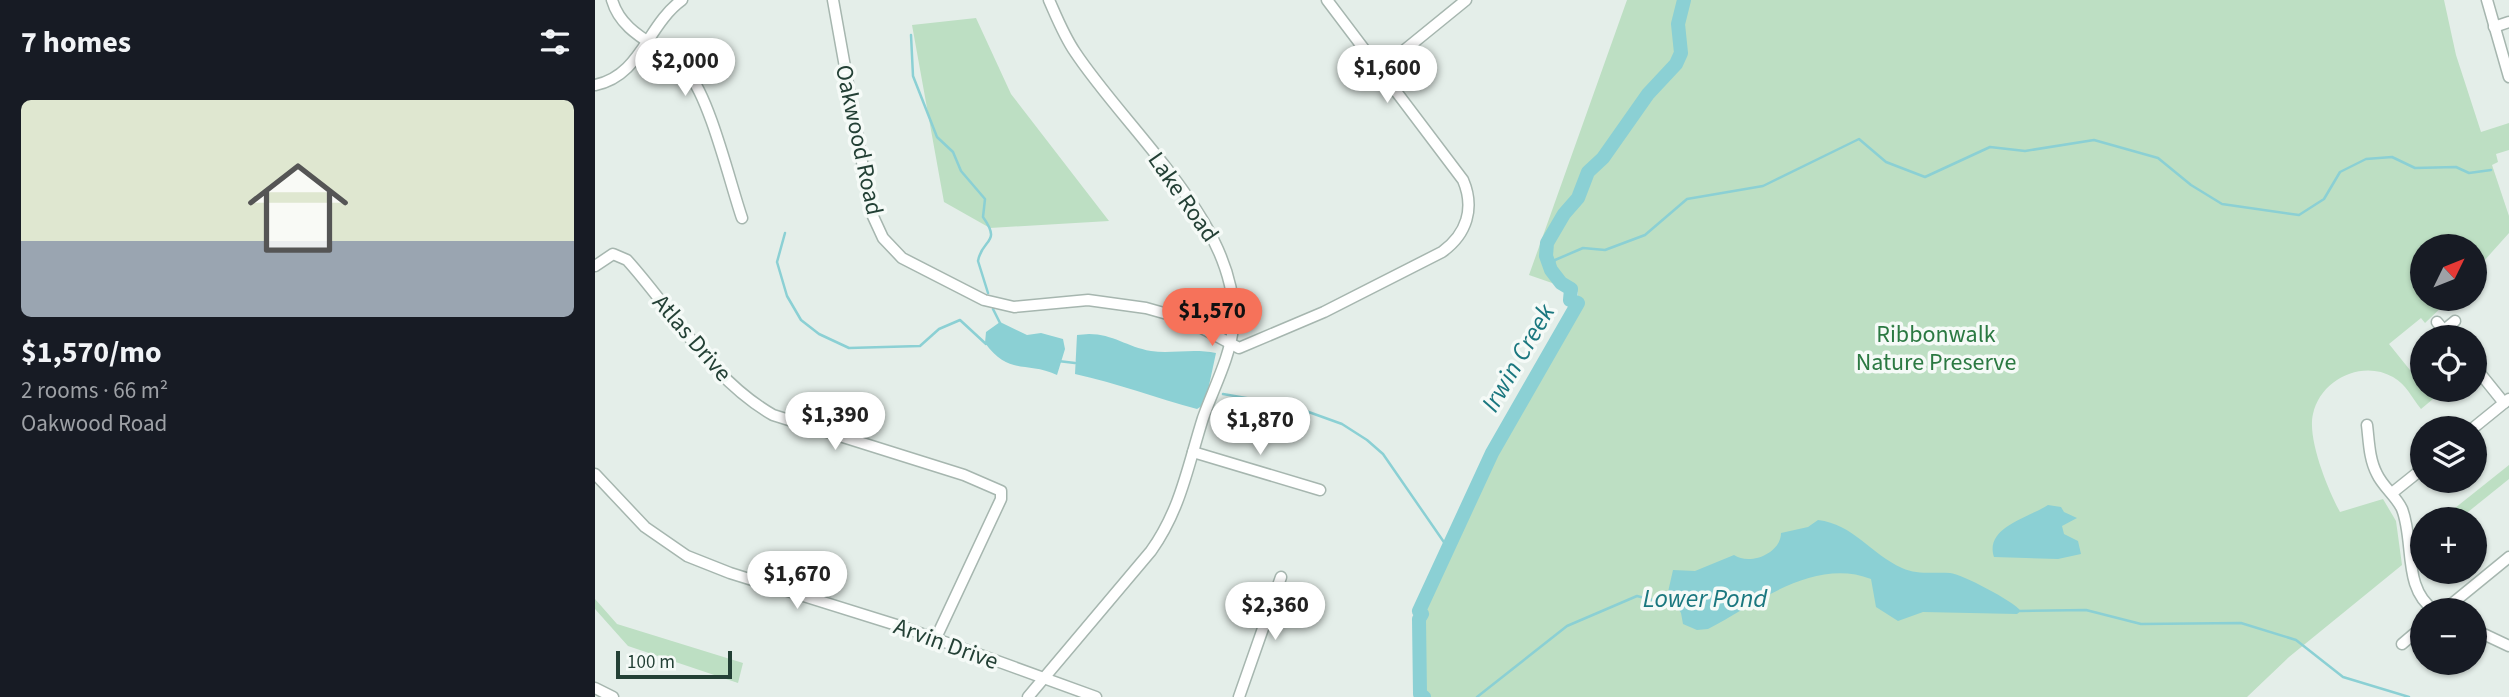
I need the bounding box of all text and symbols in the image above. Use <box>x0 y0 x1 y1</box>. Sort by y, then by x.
text: 7 homes <box>21 21 131 64</box>
icon: filters <box>536 23 574 61</box>
pin: $2,000 <box>628 38 742 98</box>
text: $2,000 <box>651 44 719 77</box>
pin: $1,600 <box>1330 46 1444 105</box>
text: $1,600 <box>1353 51 1421 84</box>
street label: Oakwood Road <box>826 62 892 218</box>
icon: home <box>235 145 361 271</box>
street label: Lake Road <box>1139 145 1227 249</box>
north arrow <box>2410 234 2487 312</box>
map controls <box>2410 234 2487 675</box>
street label: Atlas Drive <box>644 287 740 389</box>
pin: $1,570 <box>1155 288 1269 348</box>
text: $1,570 <box>1178 294 1246 327</box>
water label: Irwin Creek <box>1472 297 1564 419</box>
park label: Ribbonwalk Nature Preserve <box>1856 317 2016 380</box>
button: locate <box>2410 325 2487 402</box>
text: $1,570/mo <box>21 331 162 374</box>
text: 2 rooms · 66 m² <box>21 374 168 407</box>
pin: $1,390 <box>778 392 892 452</box>
text: $1,390 <box>801 398 869 431</box>
pin: $1,870 <box>1203 398 1317 457</box>
text: $1,870 <box>1226 403 1294 436</box>
text: Oakwood Road <box>21 407 167 440</box>
button: layers <box>2410 416 2487 493</box>
button: + <box>2410 507 2487 584</box>
pin: $1,670 <box>740 552 854 611</box>
text: $1,670 <box>763 557 831 590</box>
water label: Lower Pond <box>1643 580 1768 617</box>
pin: $2,360 <box>1218 582 1332 642</box>
text: $2,360 <box>1241 588 1309 621</box>
button: − <box>2410 598 2487 675</box>
street label: Arvin Drive <box>889 609 1003 679</box>
scale bar <box>616 648 731 680</box>
text: 100 m <box>627 649 675 676</box>

